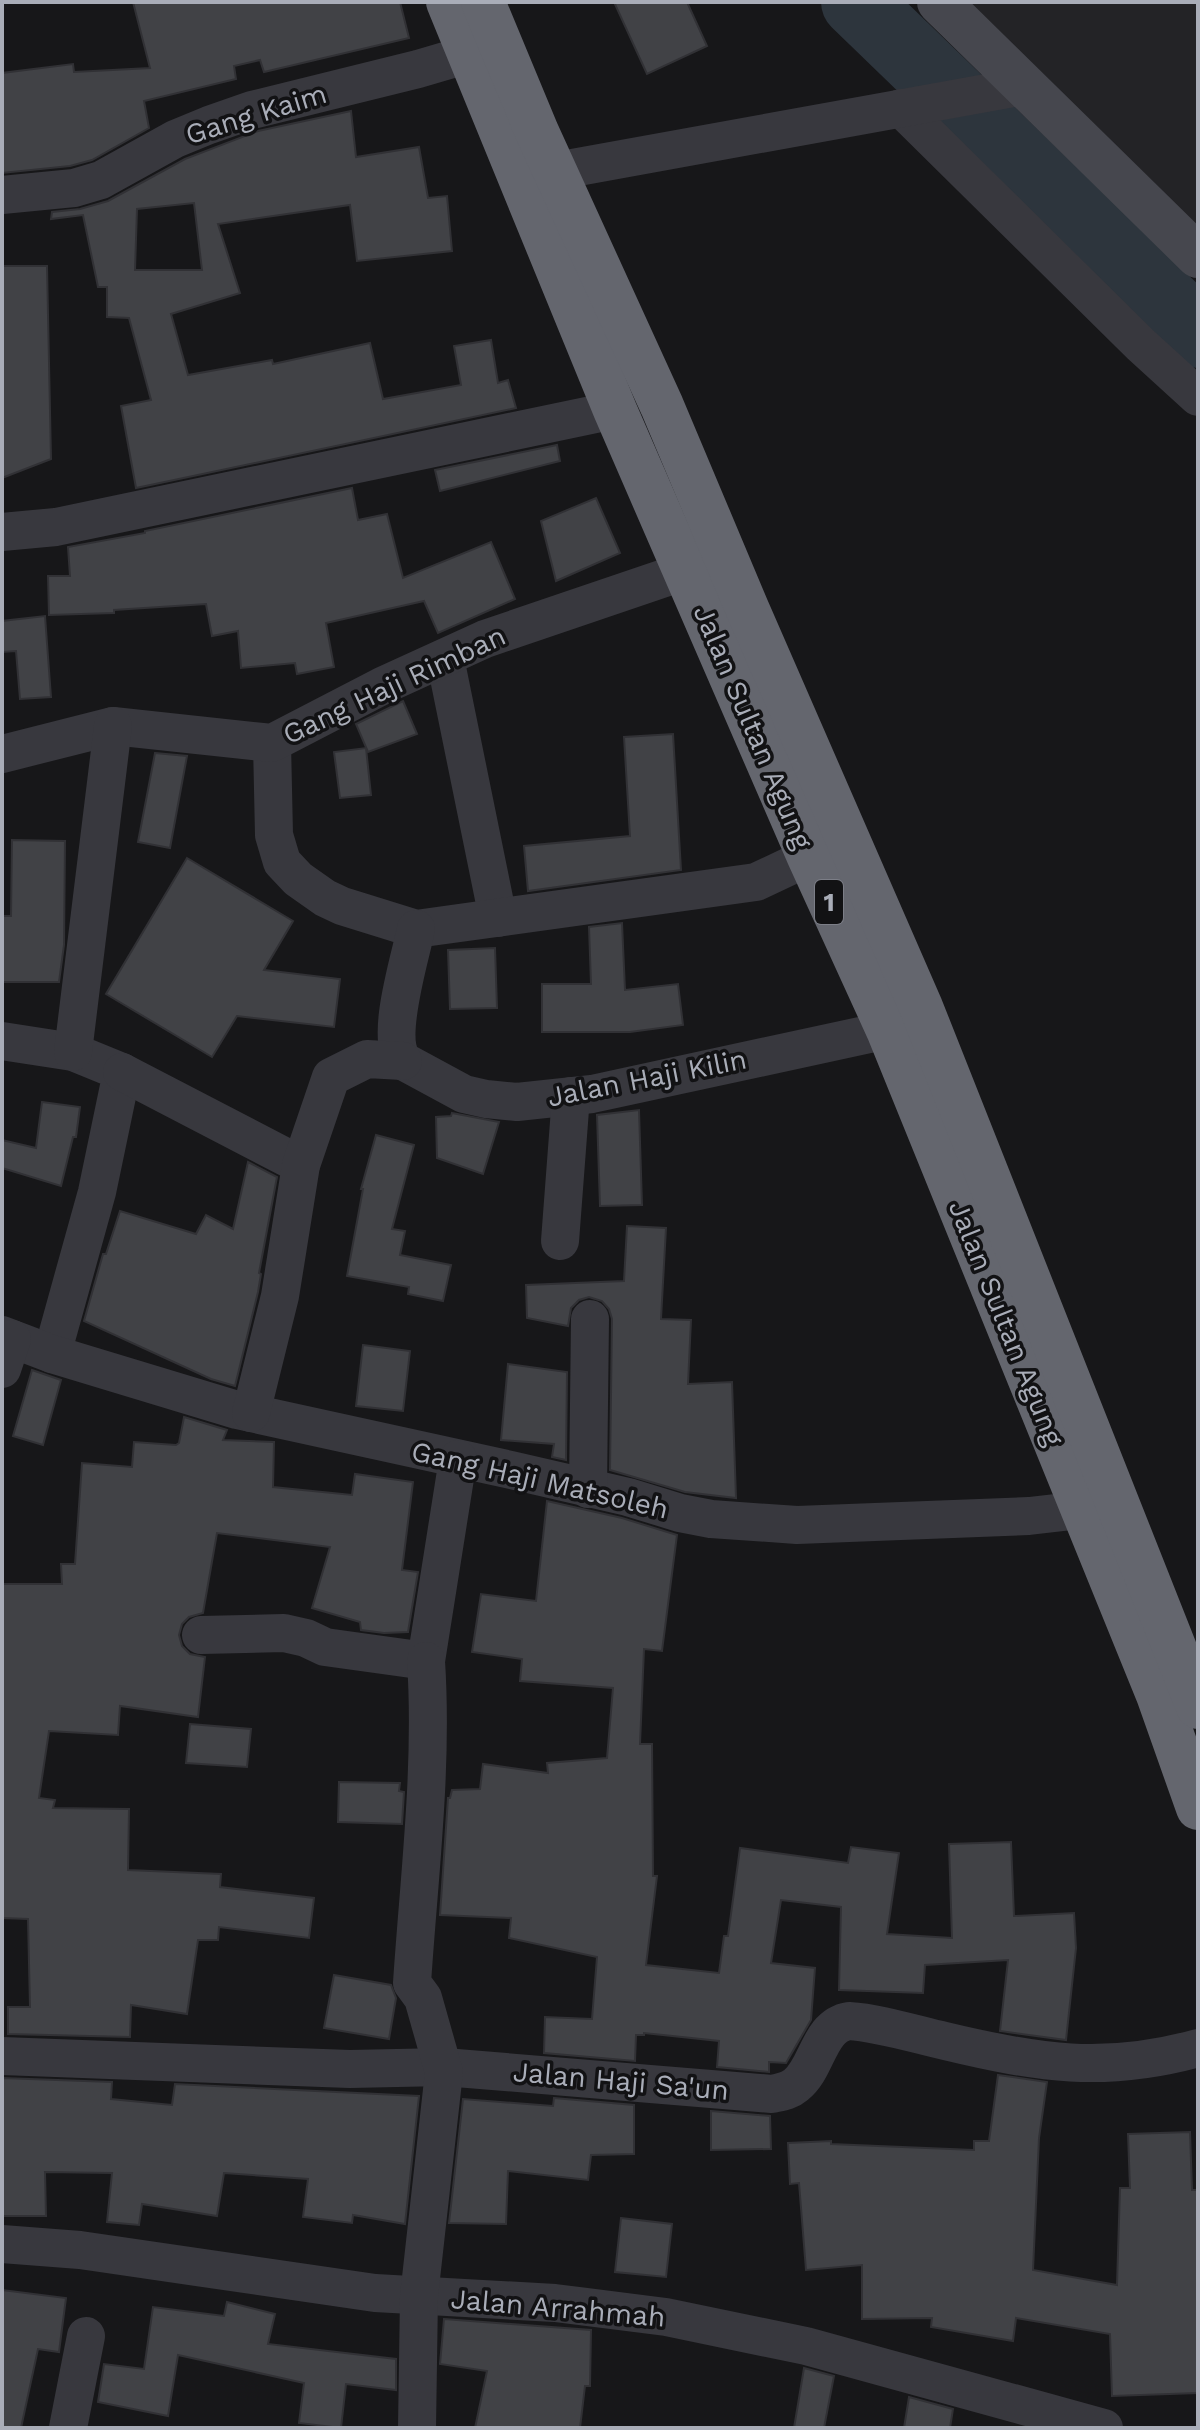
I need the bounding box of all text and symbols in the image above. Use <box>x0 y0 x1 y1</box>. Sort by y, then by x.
street label: Gang Kaim <box>181 77 331 151</box>
street label: Jalan Sultan Agung <box>687 600 819 854</box>
street label: Gang Haji Rimban <box>277 619 511 751</box>
road number: 1 <box>815 880 843 924</box>
street label: Jalan Haji Kilin <box>545 1042 749 1114</box>
street label: Jalan Sultan Agung <box>942 1195 1070 1451</box>
street label: Gang Haji Matsoleh <box>408 1434 672 1526</box>
street label: Jalan Haji Sa'un <box>512 2055 730 2107</box>
street label: Jalan Arrahmah <box>449 2282 667 2334</box>

